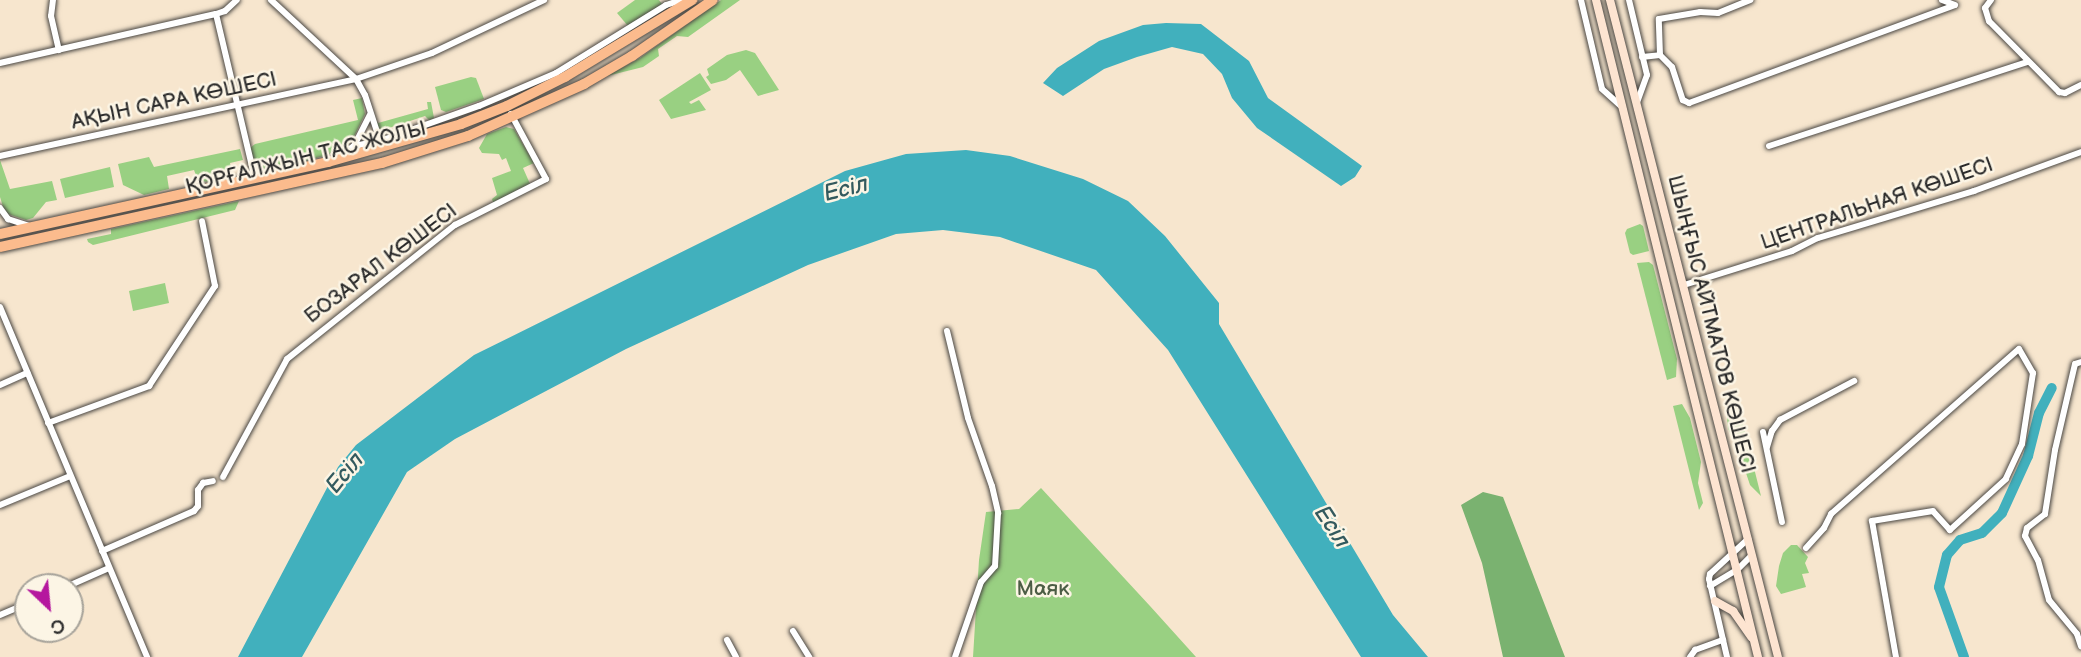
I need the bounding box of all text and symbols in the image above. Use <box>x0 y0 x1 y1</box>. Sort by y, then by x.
street label: АҚЫН САРА КӨШЕСІ <box>69 67 279 135</box>
street label: ҚОРҒАЛЖЫН ТАС ЖОЛЫ <box>183 116 429 200</box>
street label: ЦЕНТРАЛЬНАЯ КӨШЕСІ <box>1758 152 1996 256</box>
water label: Есіл <box>821 170 871 208</box>
street label: ШЫҢҒЫС АЙТМАТОВ КӨШЕСІ <box>1662 172 1760 476</box>
street label: БОЗАРАЛ КӨШЕСІ <box>300 199 462 329</box>
water label: Есіл <box>320 447 370 499</box>
water label: Есіл <box>1308 501 1356 553</box>
north arrow <box>14 573 84 643</box>
park label: Маяк <box>1017 576 1069 602</box>
text: С <box>47 612 69 639</box>

